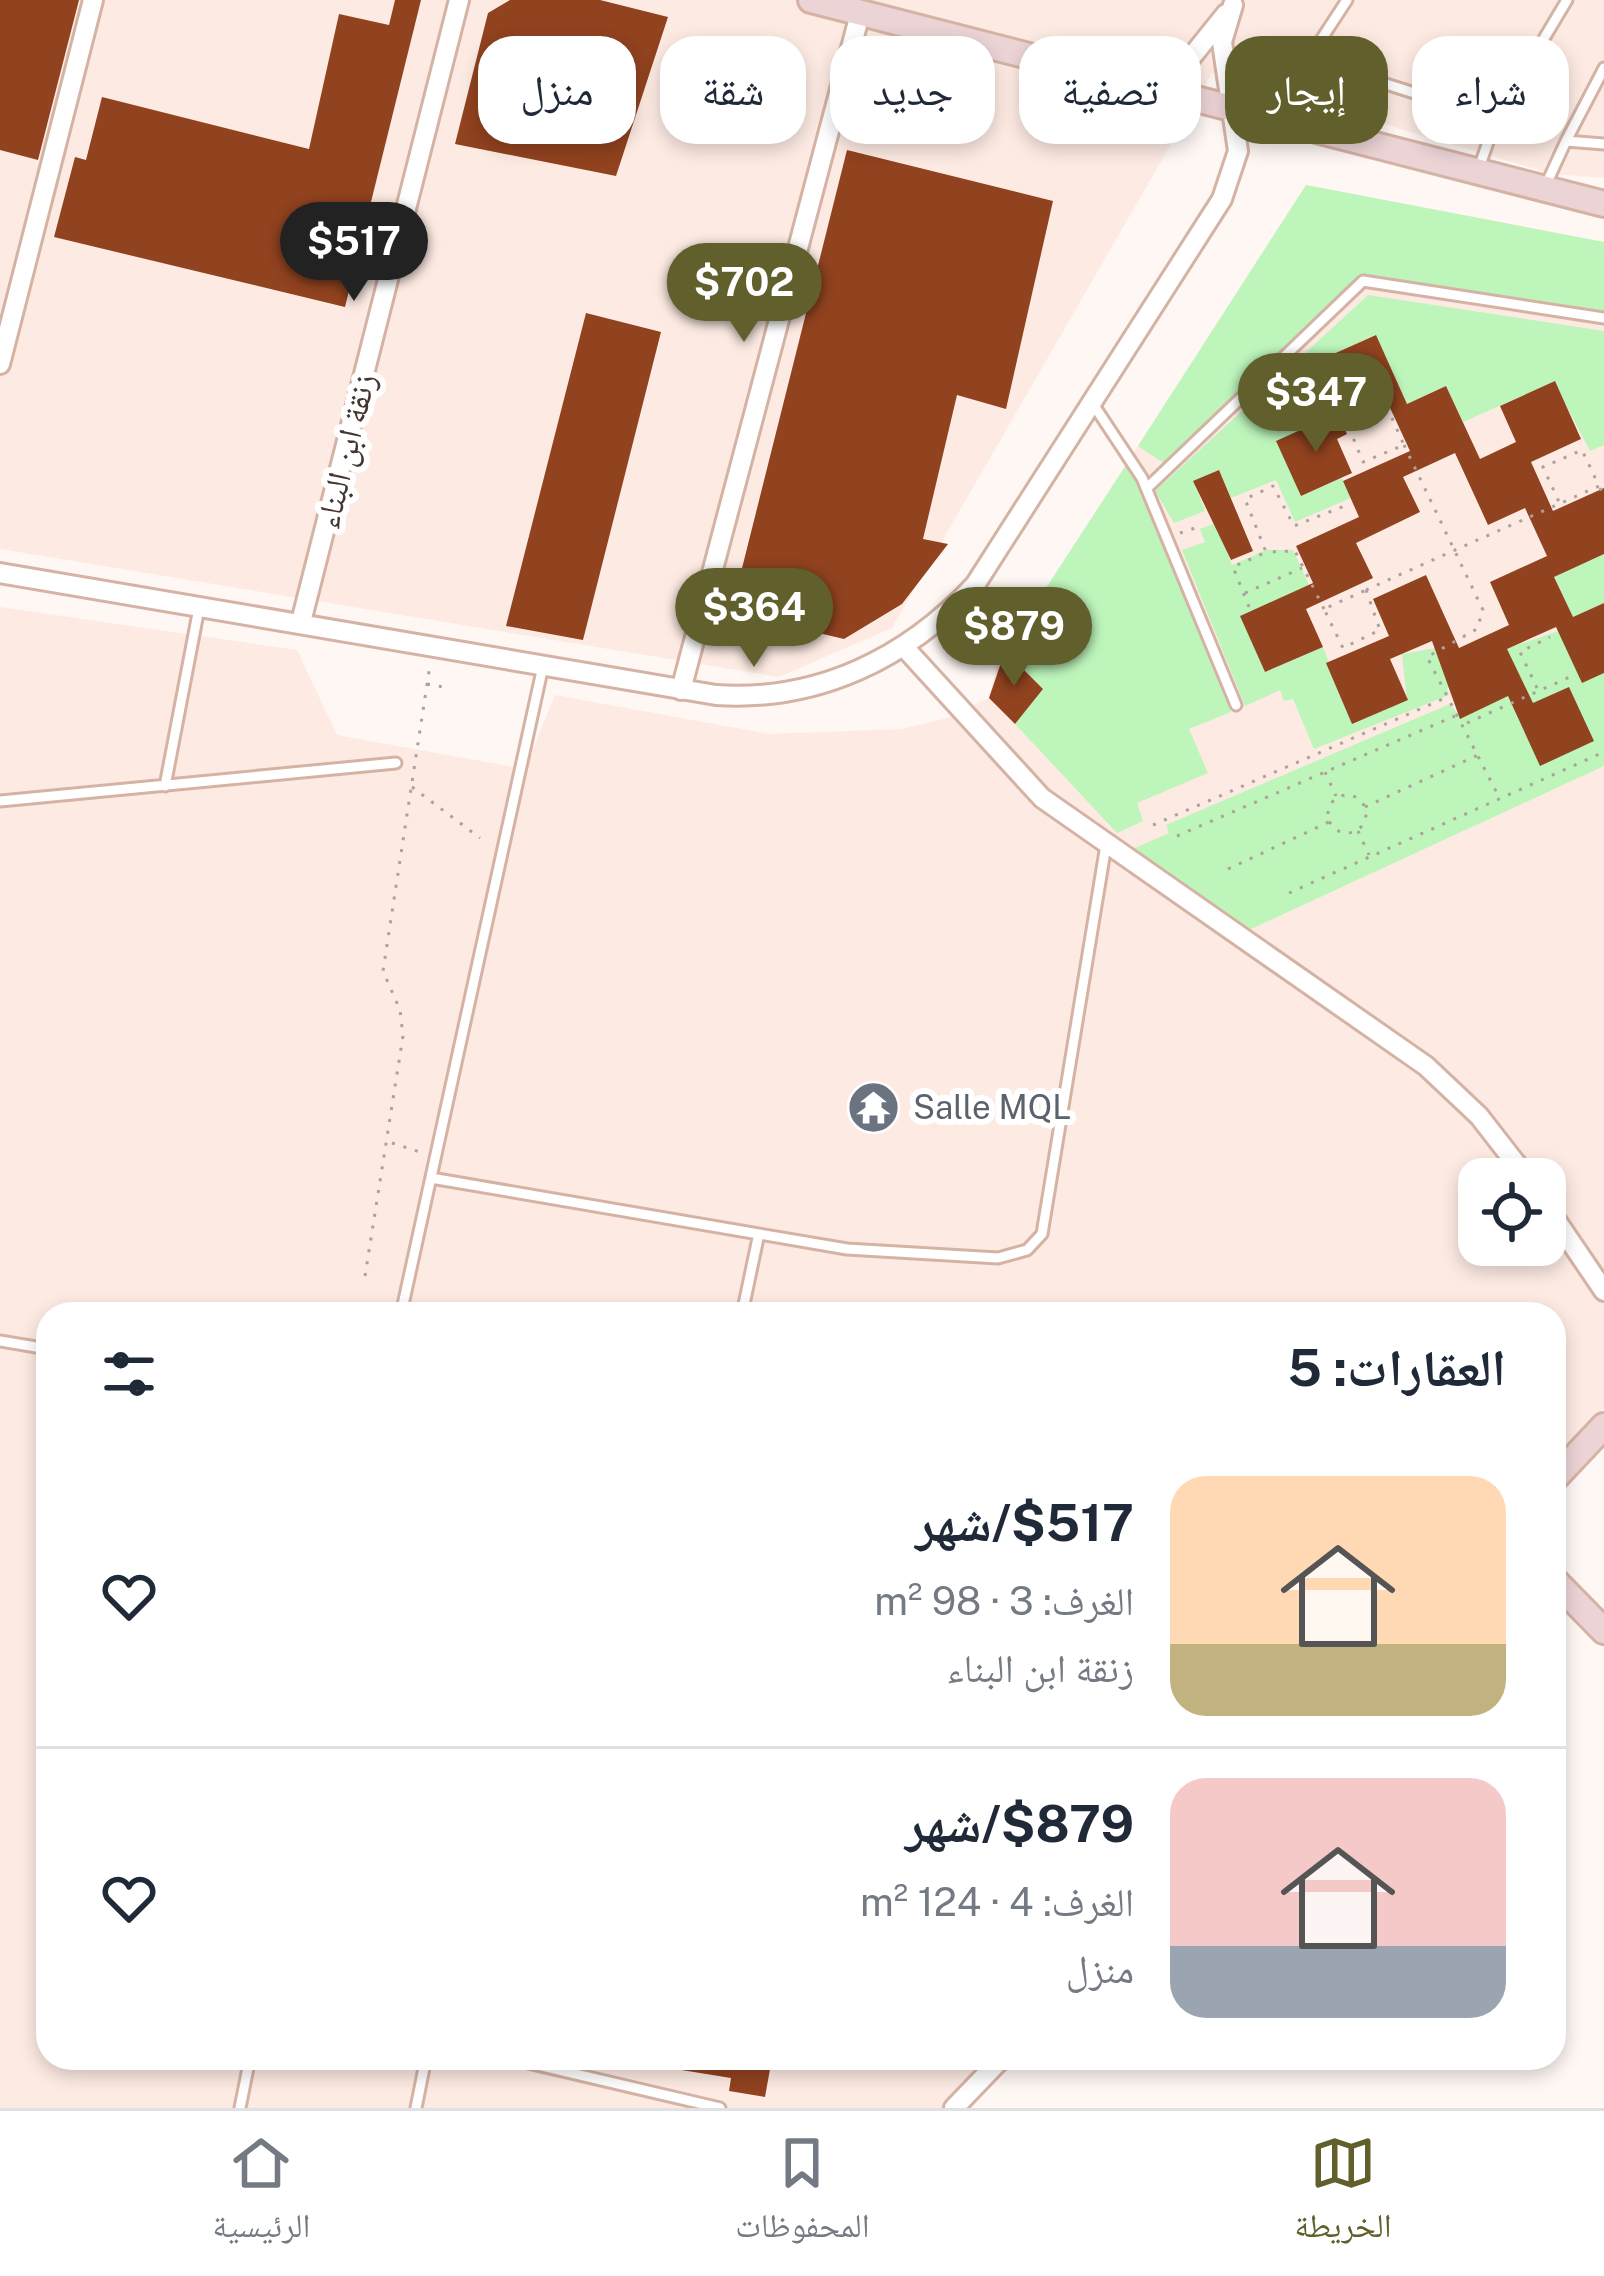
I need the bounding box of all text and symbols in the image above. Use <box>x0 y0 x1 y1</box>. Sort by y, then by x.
chip: منزل <box>478 36 636 144</box>
chip: شقة <box>660 36 806 144</box>
chip: جديد <box>830 36 995 144</box>
chip: تصفية <box>1019 36 1201 144</box>
chip: إيجار <box>1225 36 1388 144</box>
chip: شراء <box>1412 36 1569 144</box>
pin: $517 <box>283 202 425 304</box>
text: $517 <box>307 218 401 264</box>
pin: $702 <box>673 243 815 345</box>
text: $702 <box>694 259 794 305</box>
pin: $347 <box>1245 353 1387 455</box>
street label: زنقة ابن البناء <box>307 369 385 533</box>
text: $347 <box>1265 369 1367 415</box>
pin: $364 <box>683 568 825 670</box>
text: $364 <box>702 584 806 630</box>
pin: $879 <box>943 587 1085 689</box>
text: $879 <box>963 603 1065 649</box>
temple icon: Salle MQL <box>846 1079 902 1135</box>
place label: Salle MQL <box>913 1088 1071 1126</box>
map controls <box>1458 1158 1566 1266</box>
button: locate <box>1458 1158 1566 1266</box>
text: العقارات: 5 <box>1288 1338 1506 1397</box>
icon: filters <box>96 1341 162 1407</box>
text: $517/شهر <box>916 1493 1134 1552</box>
icon: home <box>1266 1524 1410 1668</box>
icon: heart <box>96 1563 162 1629</box>
text: الغرف: 3 · 98 m² <box>874 1578 1134 1624</box>
text: زنقة ابن البناء <box>946 1645 1134 1691</box>
text: $879/شهر <box>905 1794 1134 1853</box>
icon: home <box>1266 1826 1410 1970</box>
icon: heart <box>96 1865 162 1931</box>
text: الغرف: 4 · 124 m² <box>860 1879 1134 1925</box>
text: منزل <box>1066 1946 1134 1992</box>
tab: الرئيسية <box>212 2130 310 2258</box>
tab: المحفوظات <box>735 2130 869 2258</box>
tab: الخريطة <box>1294 2130 1392 2258</box>

